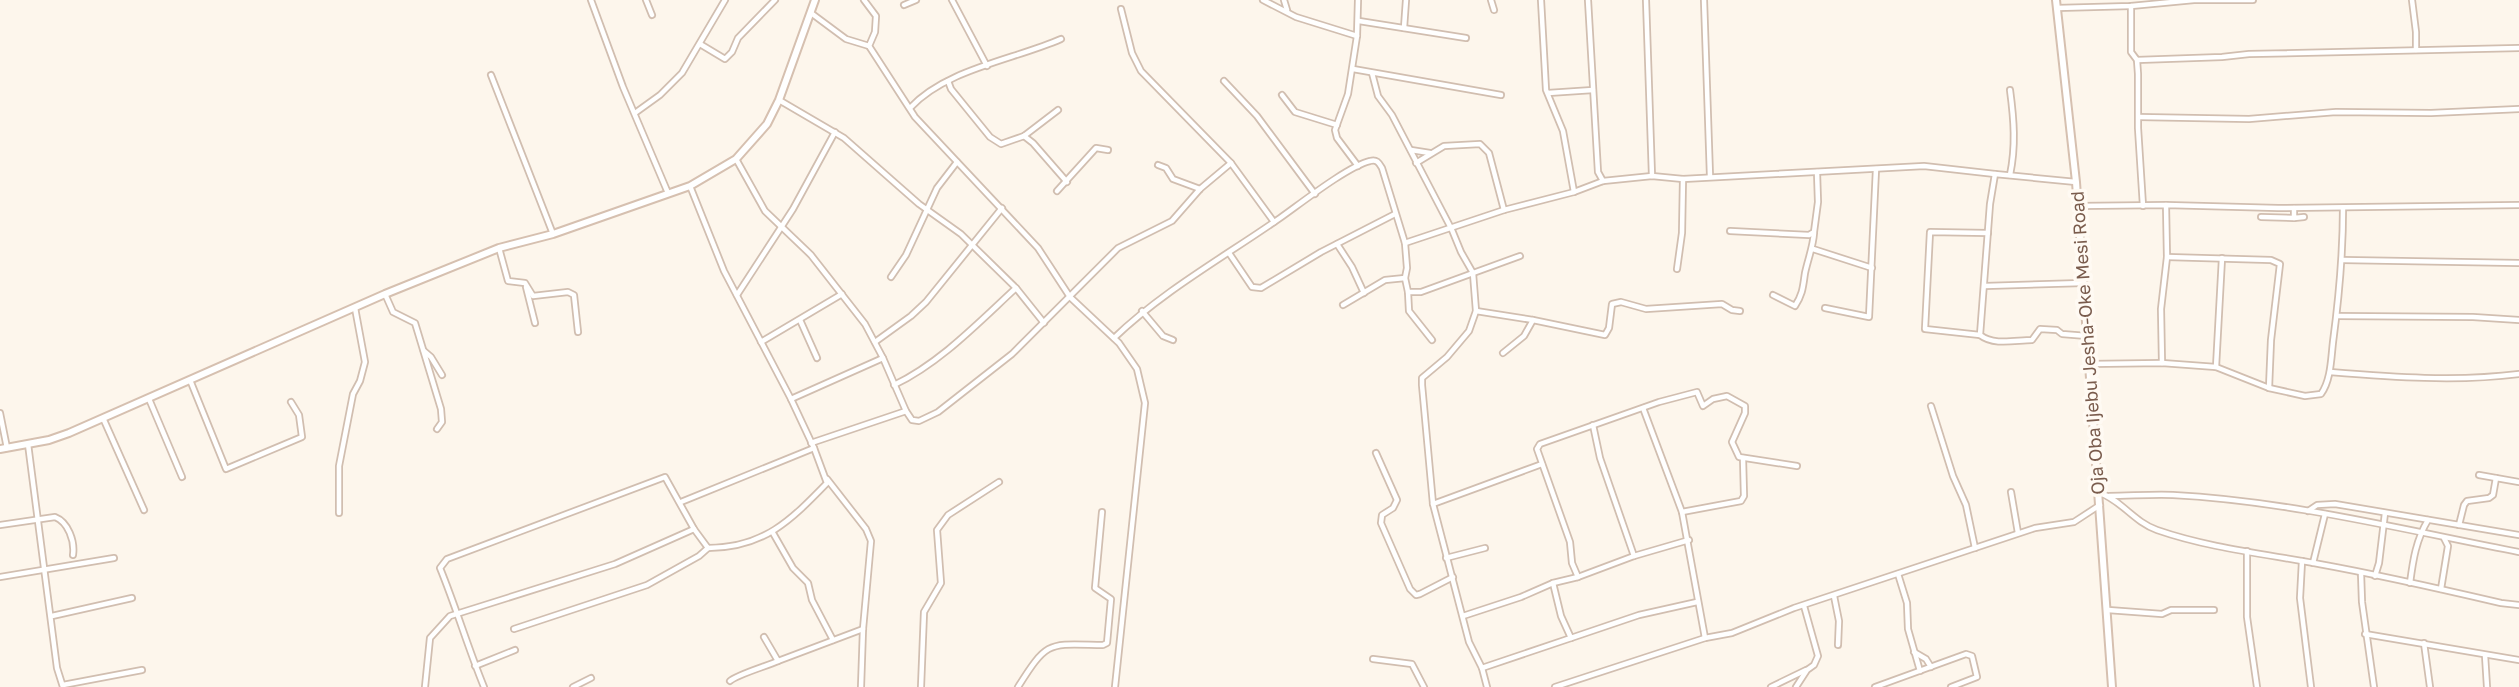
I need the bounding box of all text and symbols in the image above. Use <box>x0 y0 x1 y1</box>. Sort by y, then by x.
street label: Oja Oba Ijebu Jesha-Oke Mesi Road <box>2065 191 2109 496</box>

